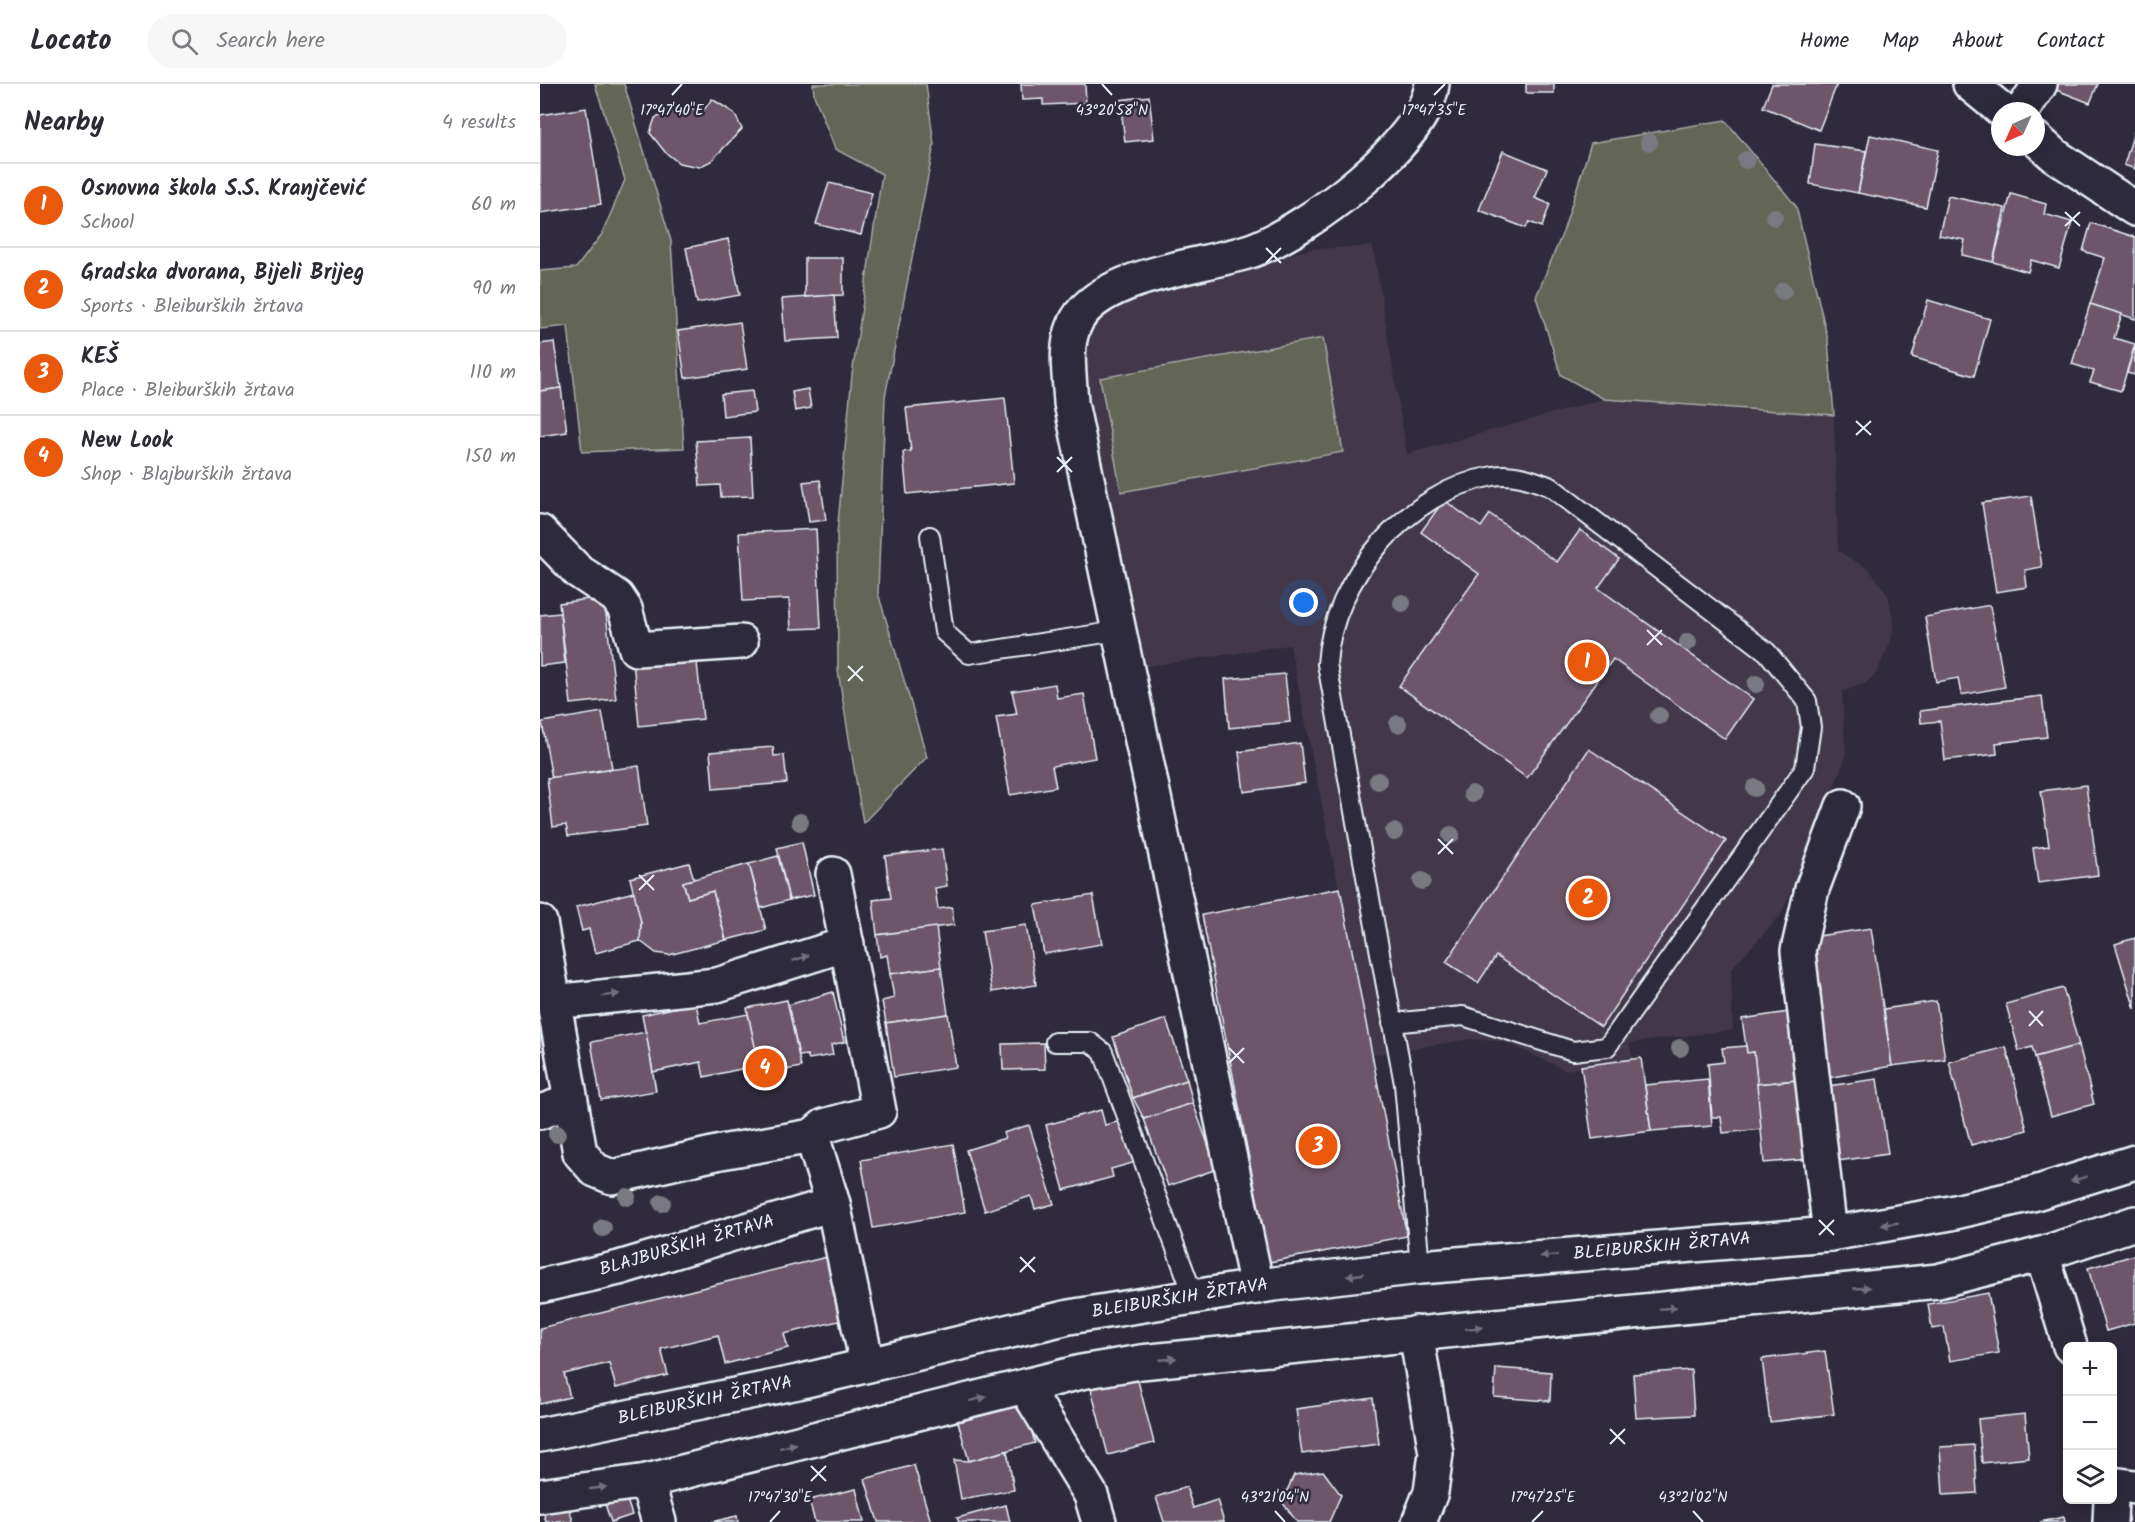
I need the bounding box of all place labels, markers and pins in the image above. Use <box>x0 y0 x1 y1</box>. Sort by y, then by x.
pin: 1 <box>1568 640 1606 684</box>
pin: 2 <box>1568 876 1608 920</box>
pin: 4 <box>746 1046 784 1090</box>
pin: 3 <box>1298 1124 1338 1168</box>

